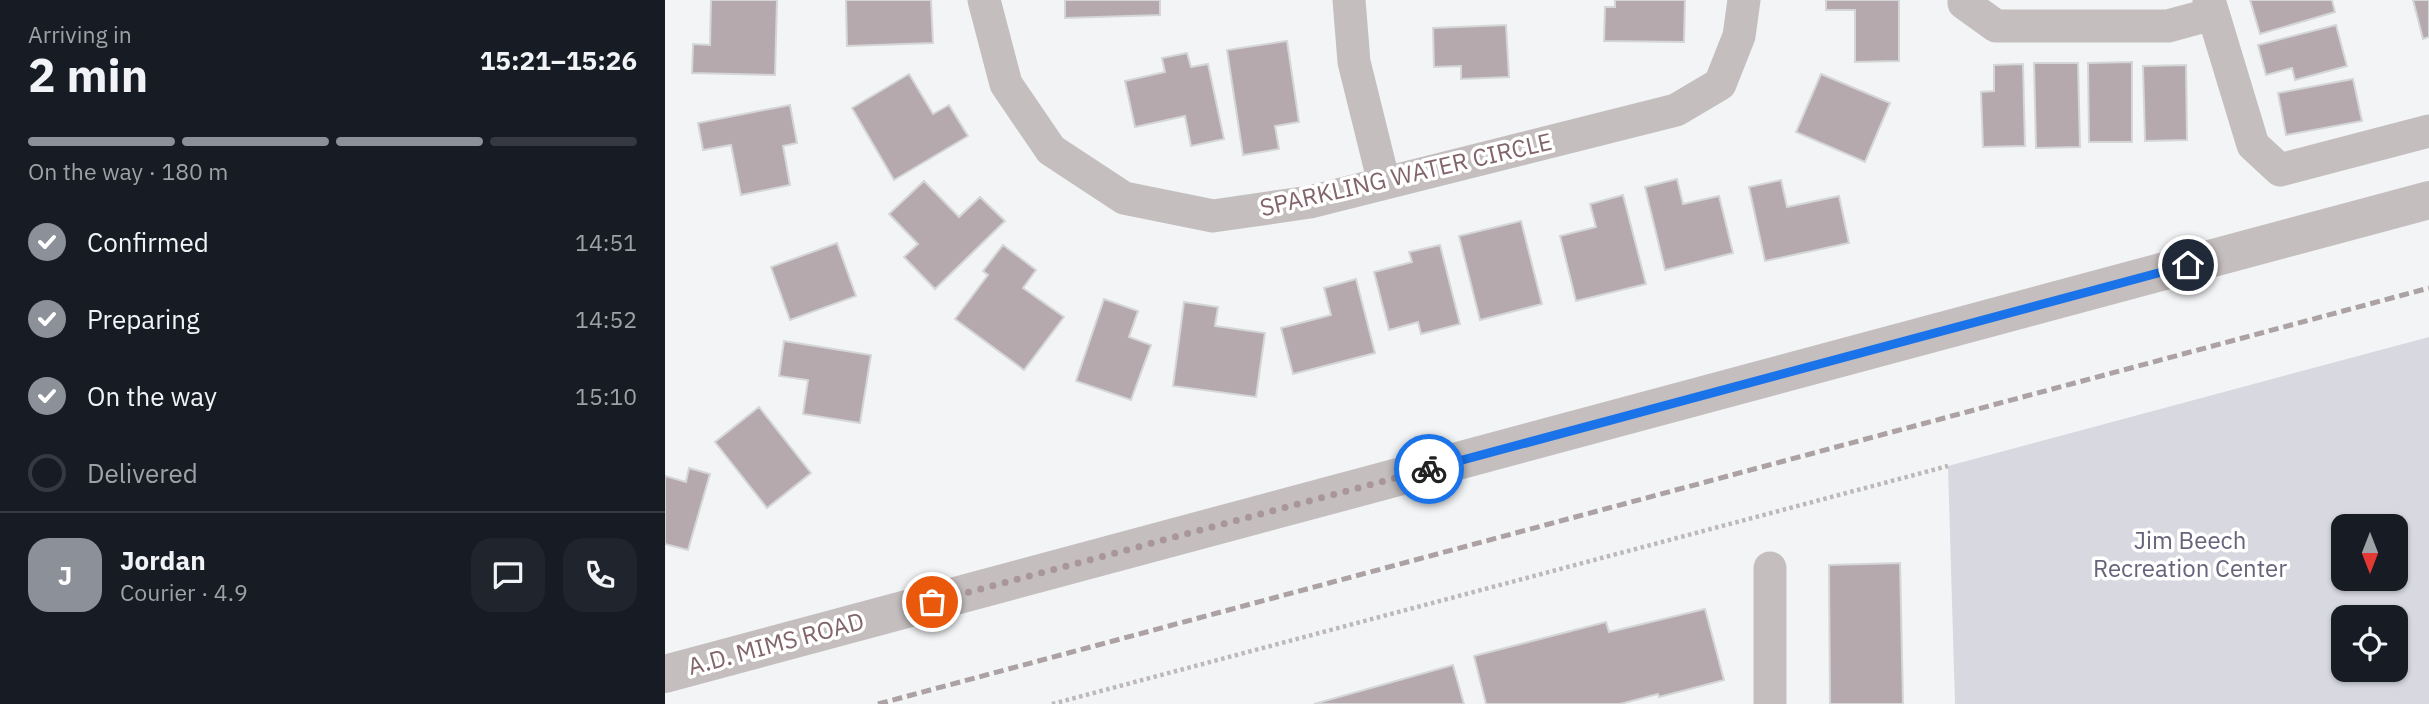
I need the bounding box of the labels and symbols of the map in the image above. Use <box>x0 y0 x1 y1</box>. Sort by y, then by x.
street label: SPARKLING WATER CIRCLE <box>1257 125 1555 223</box>
pin <box>2158 235 2218 295</box>
courier <box>1394 434 1464 504</box>
north arrow <box>2331 514 2408 592</box>
park label: Jim Beech Recreation Center <box>2093 524 2287 584</box>
pin <box>902 572 962 632</box>
street label: A.D. MIMS ROAD <box>684 604 867 682</box>

